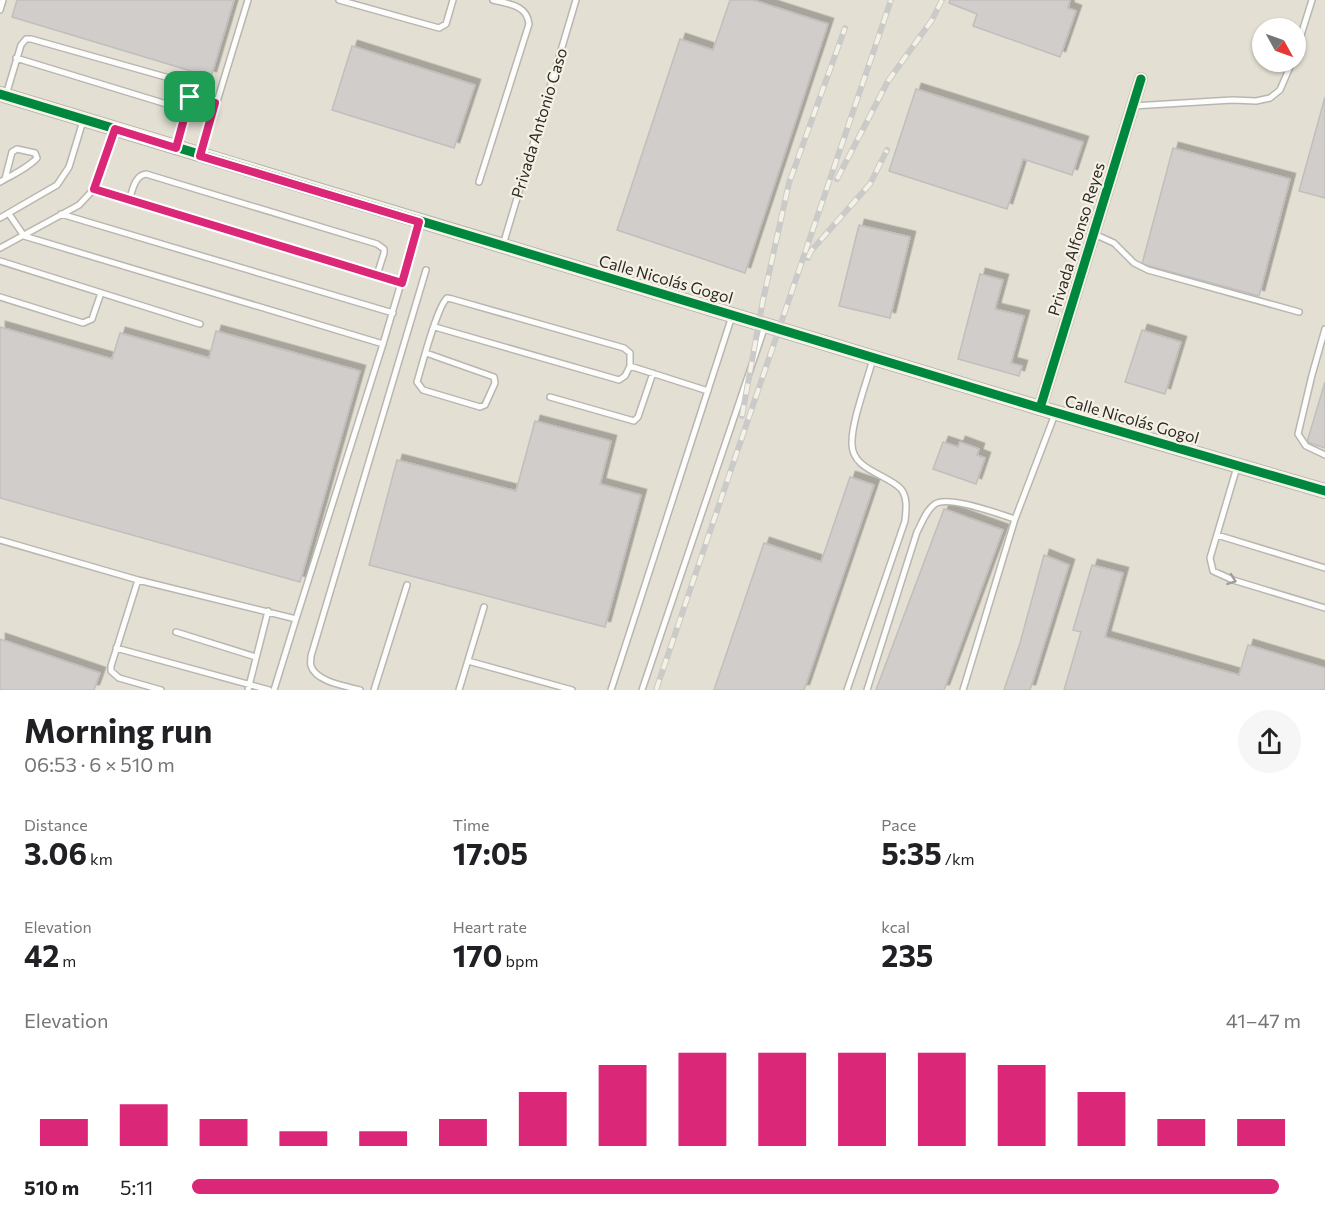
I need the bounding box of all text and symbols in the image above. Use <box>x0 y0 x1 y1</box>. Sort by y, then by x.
north arrow <box>1252 18 1306 72</box>
map controls <box>1252 18 1306 72</box>
street label: Privada Antonio Caso <box>507 46 570 200</box>
pin <box>164 71 215 122</box>
icon: arrive <box>173 80 206 113</box>
street label: Privada Alfonso Reyes <box>1043 160 1108 318</box>
street label: Calle Nicolás Gogol <box>597 250 735 307</box>
street label: Calle Nicolás Gogol <box>1063 390 1201 447</box>
one-way arrow <box>1226 572 1237 585</box>
text: Morning run <box>24 709 212 750</box>
button: share <box>1238 710 1301 773</box>
text: 06:53 · 6 × 510 m <box>24 752 175 776</box>
text: Distance <box>24 815 88 834</box>
text: Time <box>453 815 489 834</box>
text: Pace <box>881 815 916 834</box>
text: 3.06 <box>24 834 87 871</box>
text: 17:05 <box>453 834 528 871</box>
text: 5:35 <box>881 834 942 871</box>
text: km <box>87 849 113 868</box>
text: /km <box>942 849 975 868</box>
text: Elevation <box>24 917 92 936</box>
text: Heart rate <box>453 917 527 936</box>
text: kcal <box>881 917 910 936</box>
text: 42 <box>24 936 59 973</box>
text: 170 <box>453 936 502 973</box>
text: 235 <box>881 936 933 973</box>
text: m <box>59 951 76 970</box>
text: bpm <box>502 951 538 970</box>
text: Elevation <box>24 1008 109 1032</box>
text: 41–47 m <box>1226 1008 1301 1032</box>
text: 510 m <box>24 1175 79 1199</box>
text: 5:11 <box>120 1175 153 1199</box>

